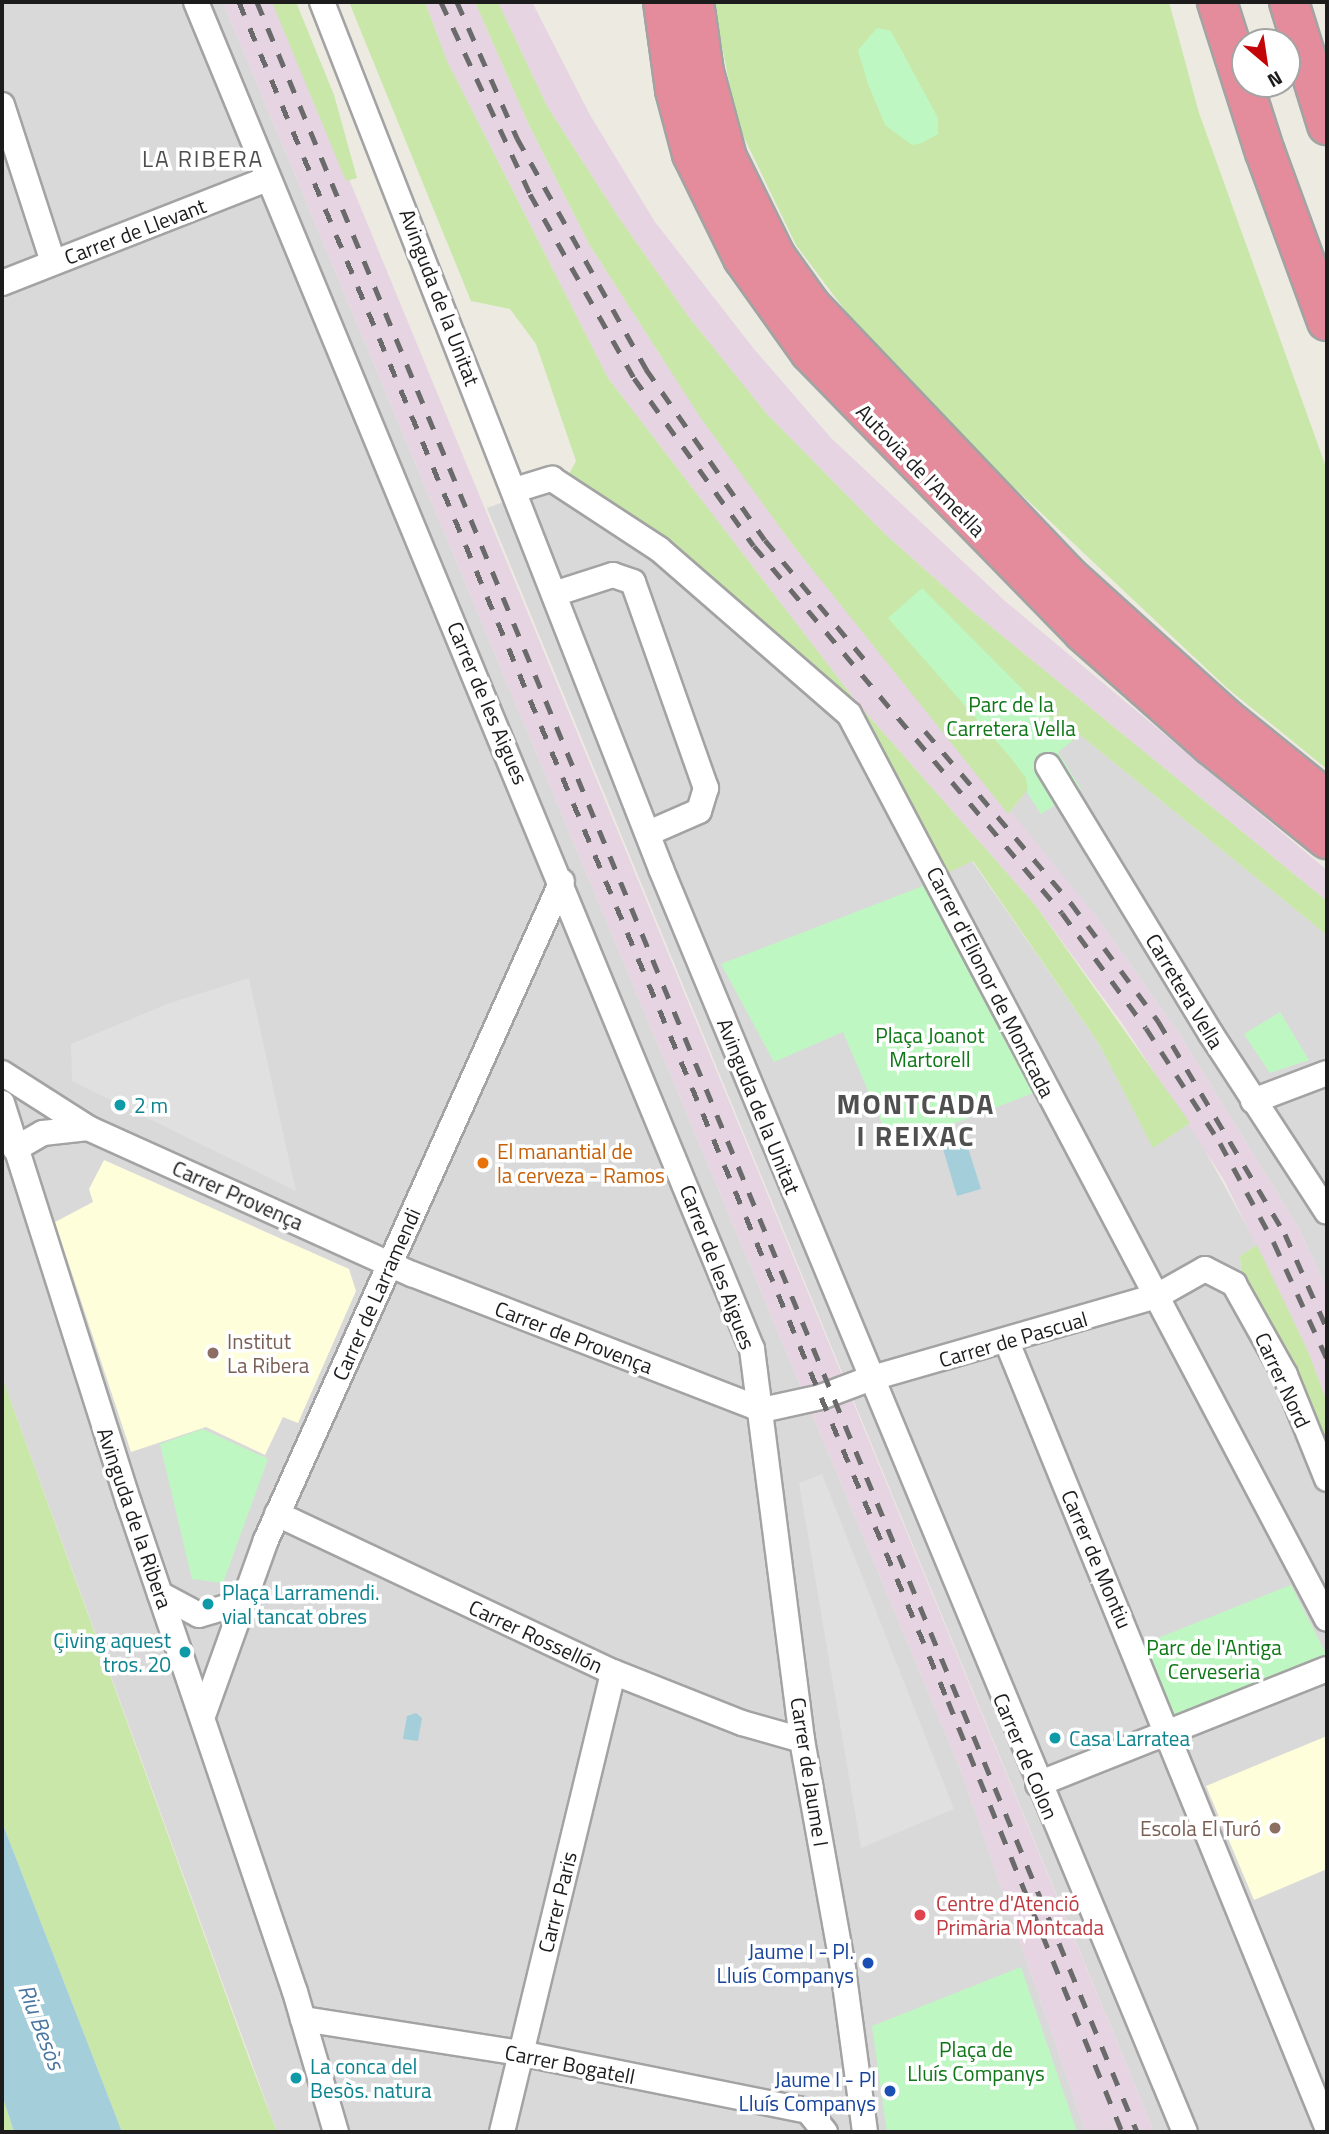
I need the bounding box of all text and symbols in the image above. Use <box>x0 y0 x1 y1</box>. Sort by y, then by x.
north arrow <box>1231 28 1301 98</box>
text: N <box>1263 64 1288 96</box>
district label: LA RIBERA <box>143 145 263 173</box>
street label: Carrer de Llevant <box>61 192 209 270</box>
street label: Avinguda de la Unitat <box>395 205 485 389</box>
street label: Autovia de l'Ametlla <box>851 398 991 542</box>
street label: Carrer de les Aigues <box>442 618 534 788</box>
park label: Parc de la Carretera Vella <box>946 691 1076 741</box>
street label: Carrer d'Elionor de Montcada <box>922 862 1060 1102</box>
street label: Carretera Vella <box>1141 929 1229 1053</box>
street label: Avinguda de la Unitat <box>712 1014 806 1198</box>
park label: Plaça Joanot Martorell <box>875 1022 985 1072</box>
district label: MONTCADA I REIXAC <box>838 1087 994 1153</box>
place label: 2 m <box>134 1092 168 1118</box>
marker: 2 m <box>112 1097 128 1113</box>
place label: El manantial de la cerveza - Ramos <box>497 1138 665 1188</box>
street label: Carrer Provença <box>169 1155 307 1235</box>
marker: El manantial de la cerveza - Ramos <box>475 1155 491 1171</box>
street label: Carrer de les Aigues <box>675 1181 761 1353</box>
street label: Carrer de Larramendi <box>327 1204 425 1384</box>
street label: Carrer de Provença <box>492 1295 656 1379</box>
street label: Carrer de Pascual <box>936 1306 1090 1372</box>
place label: Institut La Ribera <box>227 1328 309 1378</box>
street label: Carrer Nord <box>1250 1328 1316 1432</box>
marker: Institut La Ribera <box>205 1345 221 1361</box>
street label: Avinguda de la Ribera <box>92 1424 178 1612</box>
street label: Carrer de Montiu <box>1056 1486 1138 1632</box>
place label: Plaça Larramendi. vial tancat obres <box>222 1579 379 1629</box>
street label: Carrer Rossellón <box>465 1594 607 1678</box>
marker: Plaça Larramendi. vial tancat obres <box>200 1596 216 1612</box>
place label: Çiving aquest tros. 20 <box>53 1627 171 1677</box>
park label: Parc de l'Antiga Cerveseria <box>1146 1634 1282 1684</box>
marker: Çiving aquest tros. 20 <box>177 1644 193 1660</box>
street label: Carrer de Colon <box>988 1689 1064 1823</box>
street label: Carrer de Jaume I <box>786 1696 834 1848</box>
place label: Casa Larratea <box>1069 1725 1190 1751</box>
marker: Casa Larratea <box>1047 1730 1063 1746</box>
place label: Escola El Turó <box>1140 1815 1261 1841</box>
marker: Escola El Turó <box>1267 1820 1283 1836</box>
street label: Carrer Paris <box>532 1849 582 1955</box>
place label: Centre d'Atenció Primària Montcada <box>936 1890 1104 1940</box>
marker: Centre d'Atenció Primària Montcada <box>910 1905 930 1925</box>
place label: Jaume I - Pl. Lluís Companys <box>717 1938 854 1988</box>
marker: Jaume I - Pl. Lluís Companys <box>860 1955 876 1971</box>
water label: Riu Besòs <box>12 1980 70 2074</box>
park label: Plaça de Lluís Companys <box>907 2036 1045 2086</box>
street label: Carrer Bogatell <box>503 2039 637 2089</box>
place label: La conca del Besòs. natura <box>310 2053 431 2103</box>
place label: Jaume I - Pl Lluís Companys <box>739 2066 876 2116</box>
marker: La conca del Besòs. natura <box>288 2070 304 2086</box>
marker: Jaume I - Pl Lluís Companys <box>882 2083 898 2099</box>

